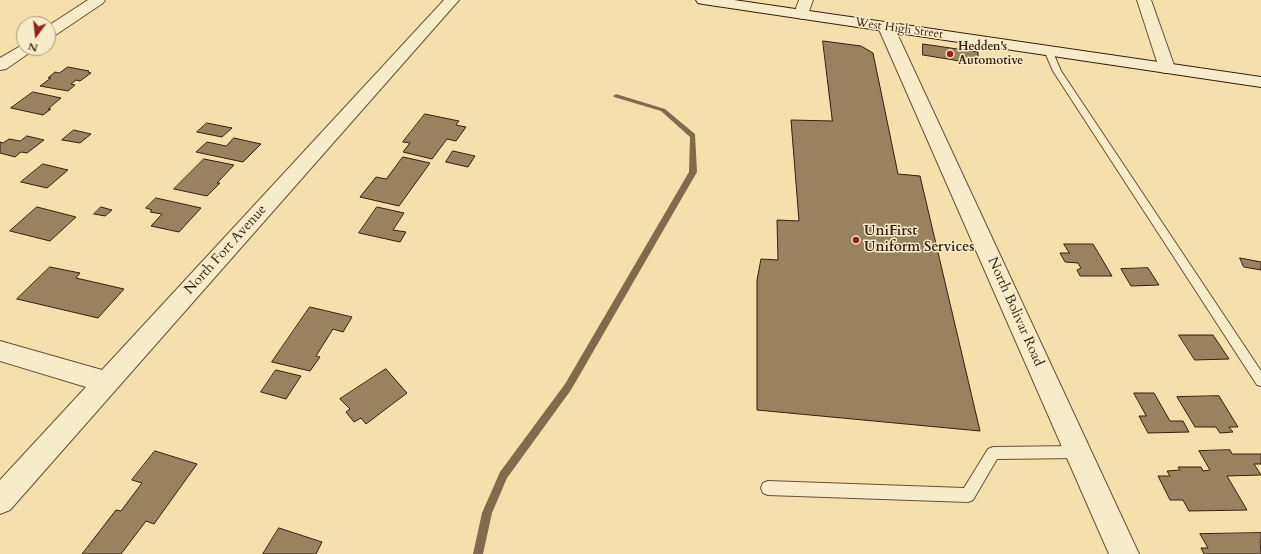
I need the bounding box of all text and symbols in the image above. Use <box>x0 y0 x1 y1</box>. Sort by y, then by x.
north arrow <box>16 16 56 56</box>
street label: West High Street <box>854 16 944 42</box>
text: N <box>26 39 40 56</box>
place label: Hedden's Automotive <box>958 40 1023 68</box>
marker: Hedden's Automotive <box>945 49 955 59</box>
street label: North Fort Avenue <box>181 202 271 298</box>
place label: UniFirst Uniform Services <box>864 224 974 256</box>
marker: UniFirst Uniform Services <box>851 235 861 245</box>
street label: North Bolivar Road <box>983 255 1047 369</box>

